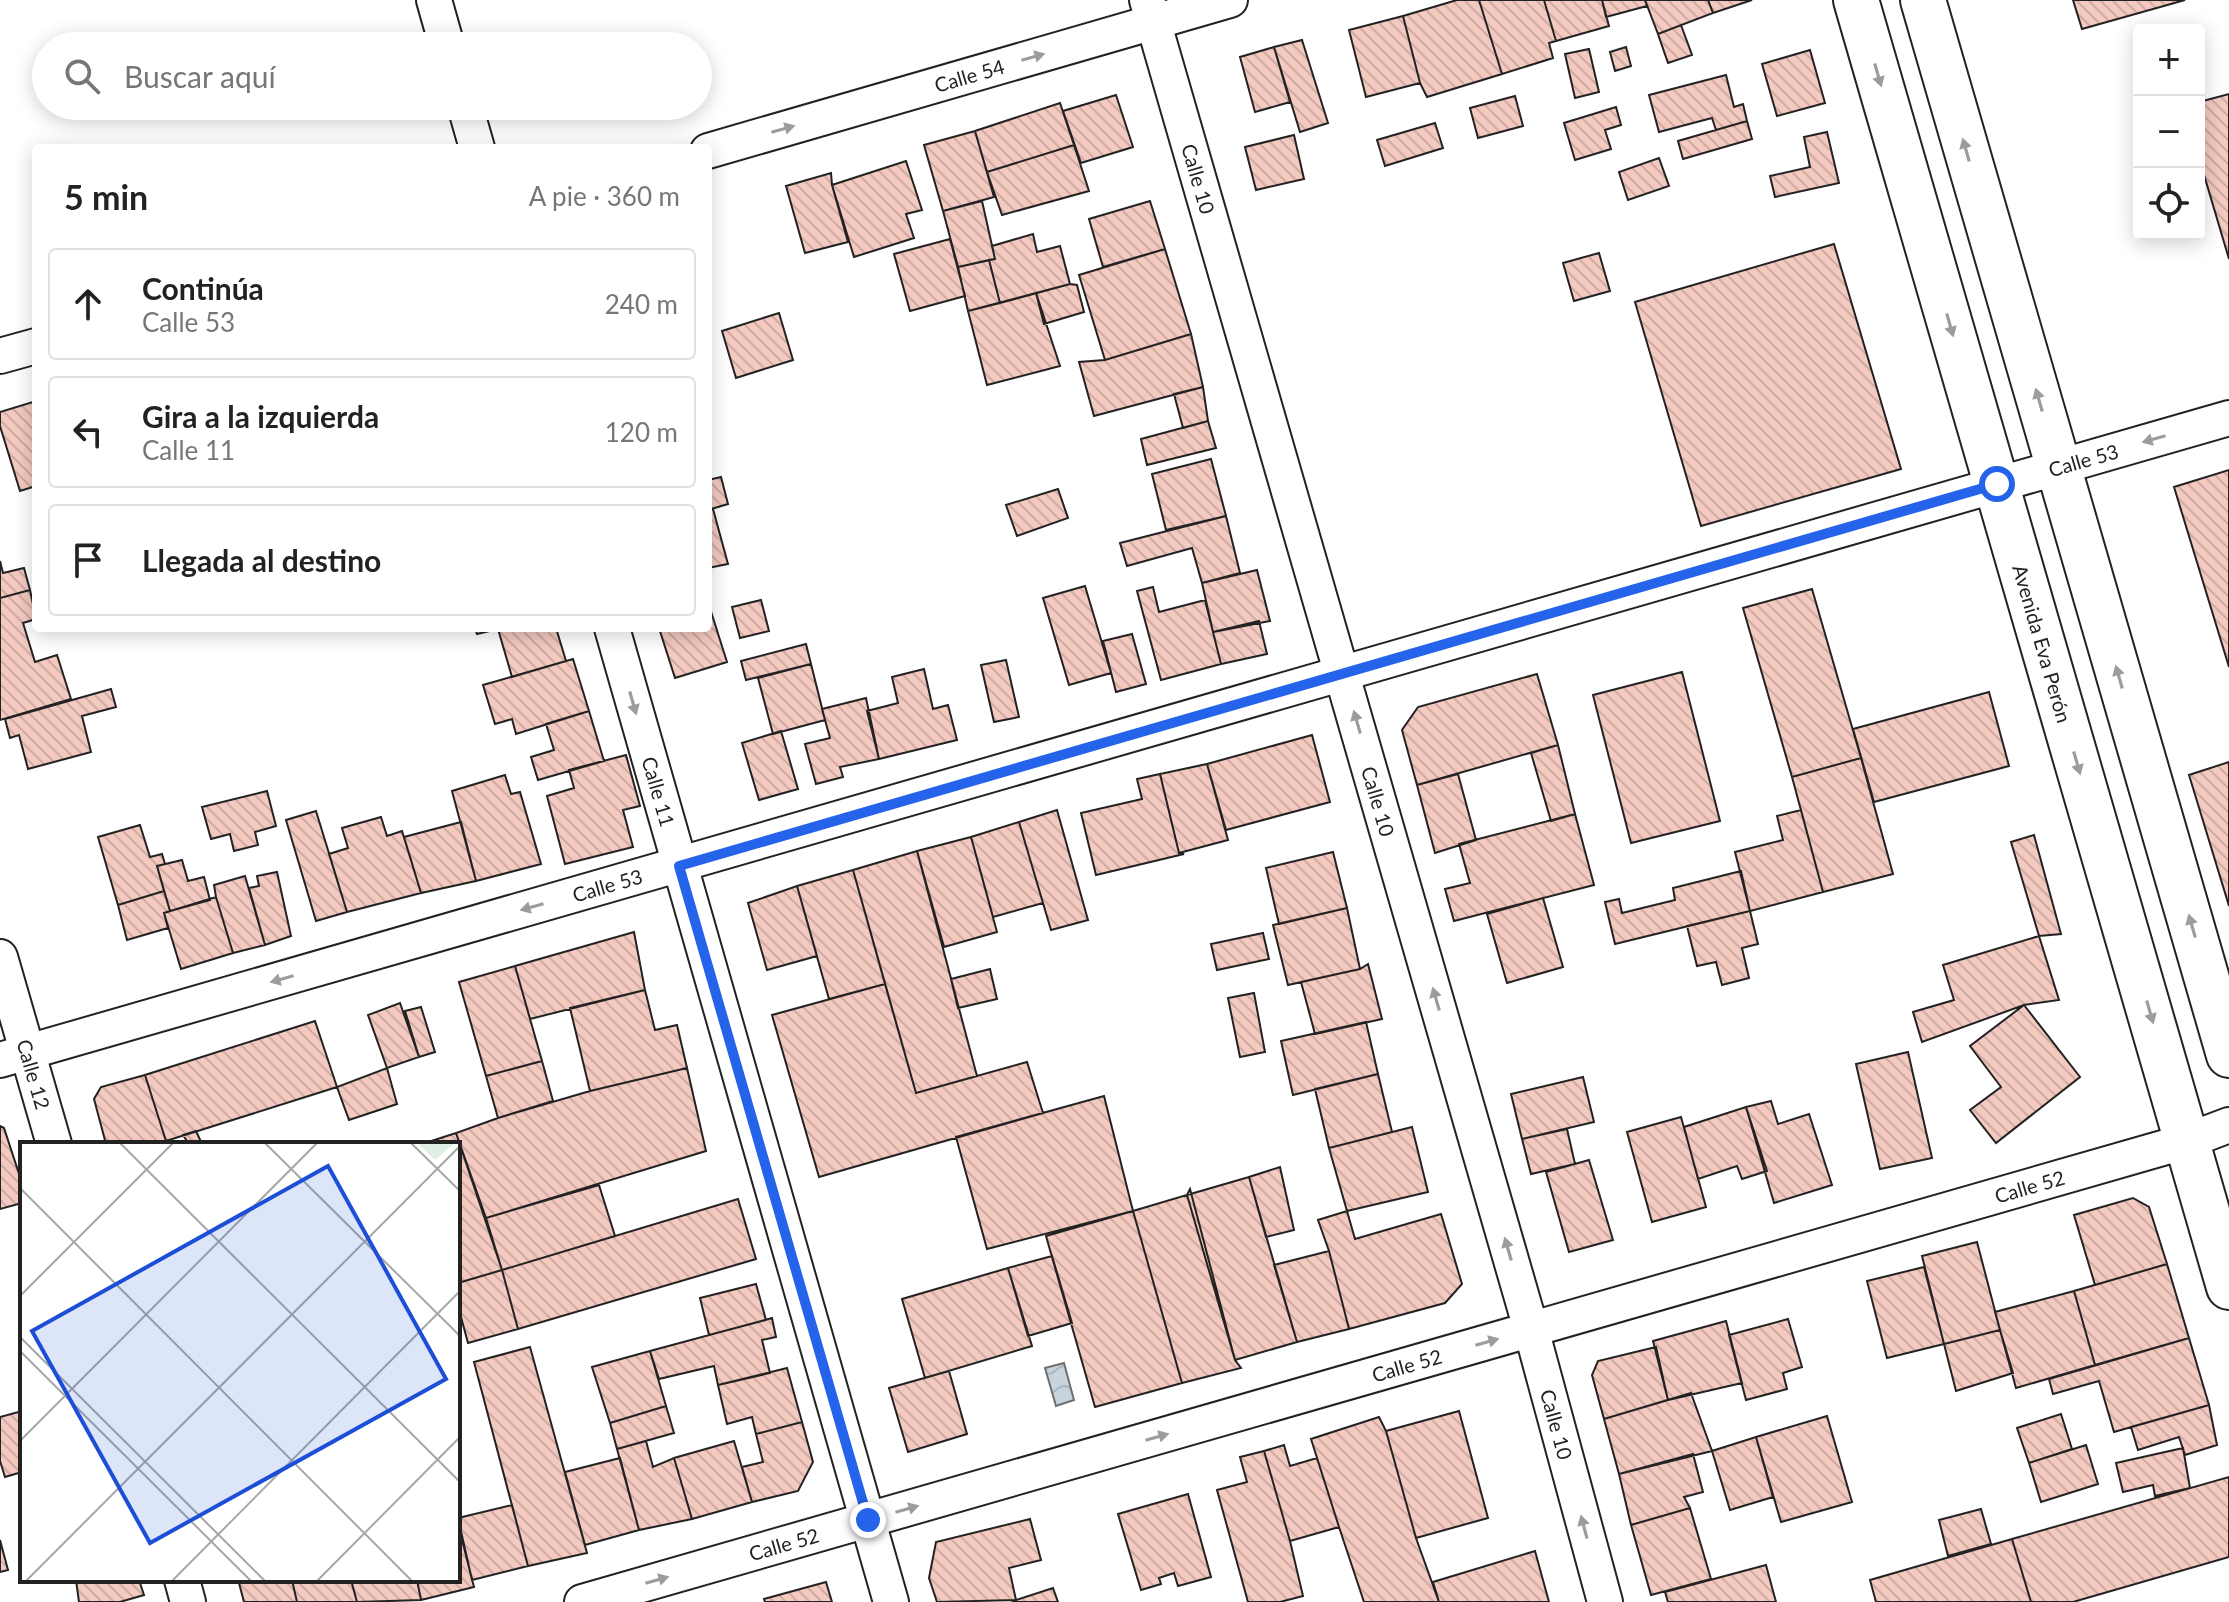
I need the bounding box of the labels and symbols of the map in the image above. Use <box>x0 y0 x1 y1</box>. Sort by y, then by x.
one-way arrow <box>1021 50 1045 63</box>
street label: Calle 54 <box>932 54 1007 97</box>
one-way arrow <box>1872 63 1885 87</box>
one-way arrow <box>771 122 795 135</box>
one-way arrow <box>1960 138 1972 163</box>
street label: Calle 10 <box>1177 141 1220 216</box>
one-way arrow <box>1945 312 1957 337</box>
one-way arrow <box>2032 388 2045 412</box>
one-way arrow <box>2142 434 2167 446</box>
street label: Calle 53 <box>2046 439 2121 481</box>
route start <box>1979 466 2015 502</box>
street label: Avenida Eva Perón <box>2008 562 2077 725</box>
one-way arrow <box>2112 664 2125 688</box>
one-way arrow <box>627 692 640 716</box>
one-way arrow <box>1350 710 1363 734</box>
one-way arrow <box>2071 751 2084 775</box>
street label: Calle 11 <box>637 754 680 829</box>
street label: Calle 10 <box>1357 763 1400 839</box>
street label: Calle 53 <box>570 864 645 907</box>
one-way arrow <box>520 902 545 914</box>
one-way arrow <box>2185 914 2198 938</box>
one-way arrow <box>270 973 294 986</box>
one-way arrow <box>1429 987 1442 1011</box>
one-way arrow <box>2144 1000 2156 1025</box>
street label: Calle 12 <box>12 1036 55 1112</box>
inset map <box>20 1142 460 1582</box>
street label: Calle 52 <box>1992 1165 2067 1208</box>
one-way arrow <box>1501 1237 1514 1261</box>
one-way arrow <box>1476 1335 1500 1348</box>
street label: Calle 52 <box>1369 1344 1444 1387</box>
street label: Calle 10 <box>1536 1386 1578 1462</box>
one-way arrow <box>1145 1430 1169 1443</box>
route end <box>850 1502 886 1538</box>
one-way arrow <box>894 1502 919 1514</box>
one-way arrow <box>1578 1514 1590 1539</box>
street label: Calle 52 <box>746 1523 822 1565</box>
one-way arrow <box>645 1574 670 1586</box>

